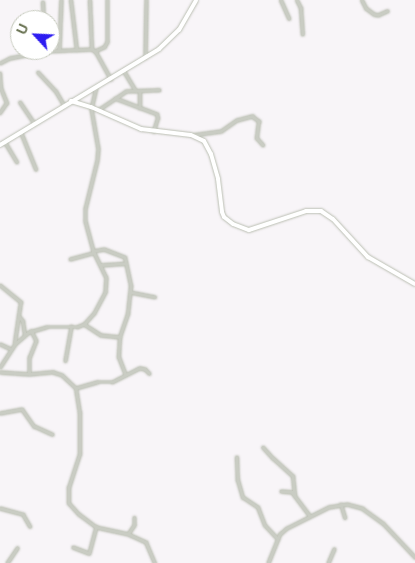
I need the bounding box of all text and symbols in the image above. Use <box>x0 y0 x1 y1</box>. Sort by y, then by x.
north arrow <box>10 10 60 60</box>
text: U <box>11 20 33 38</box>

